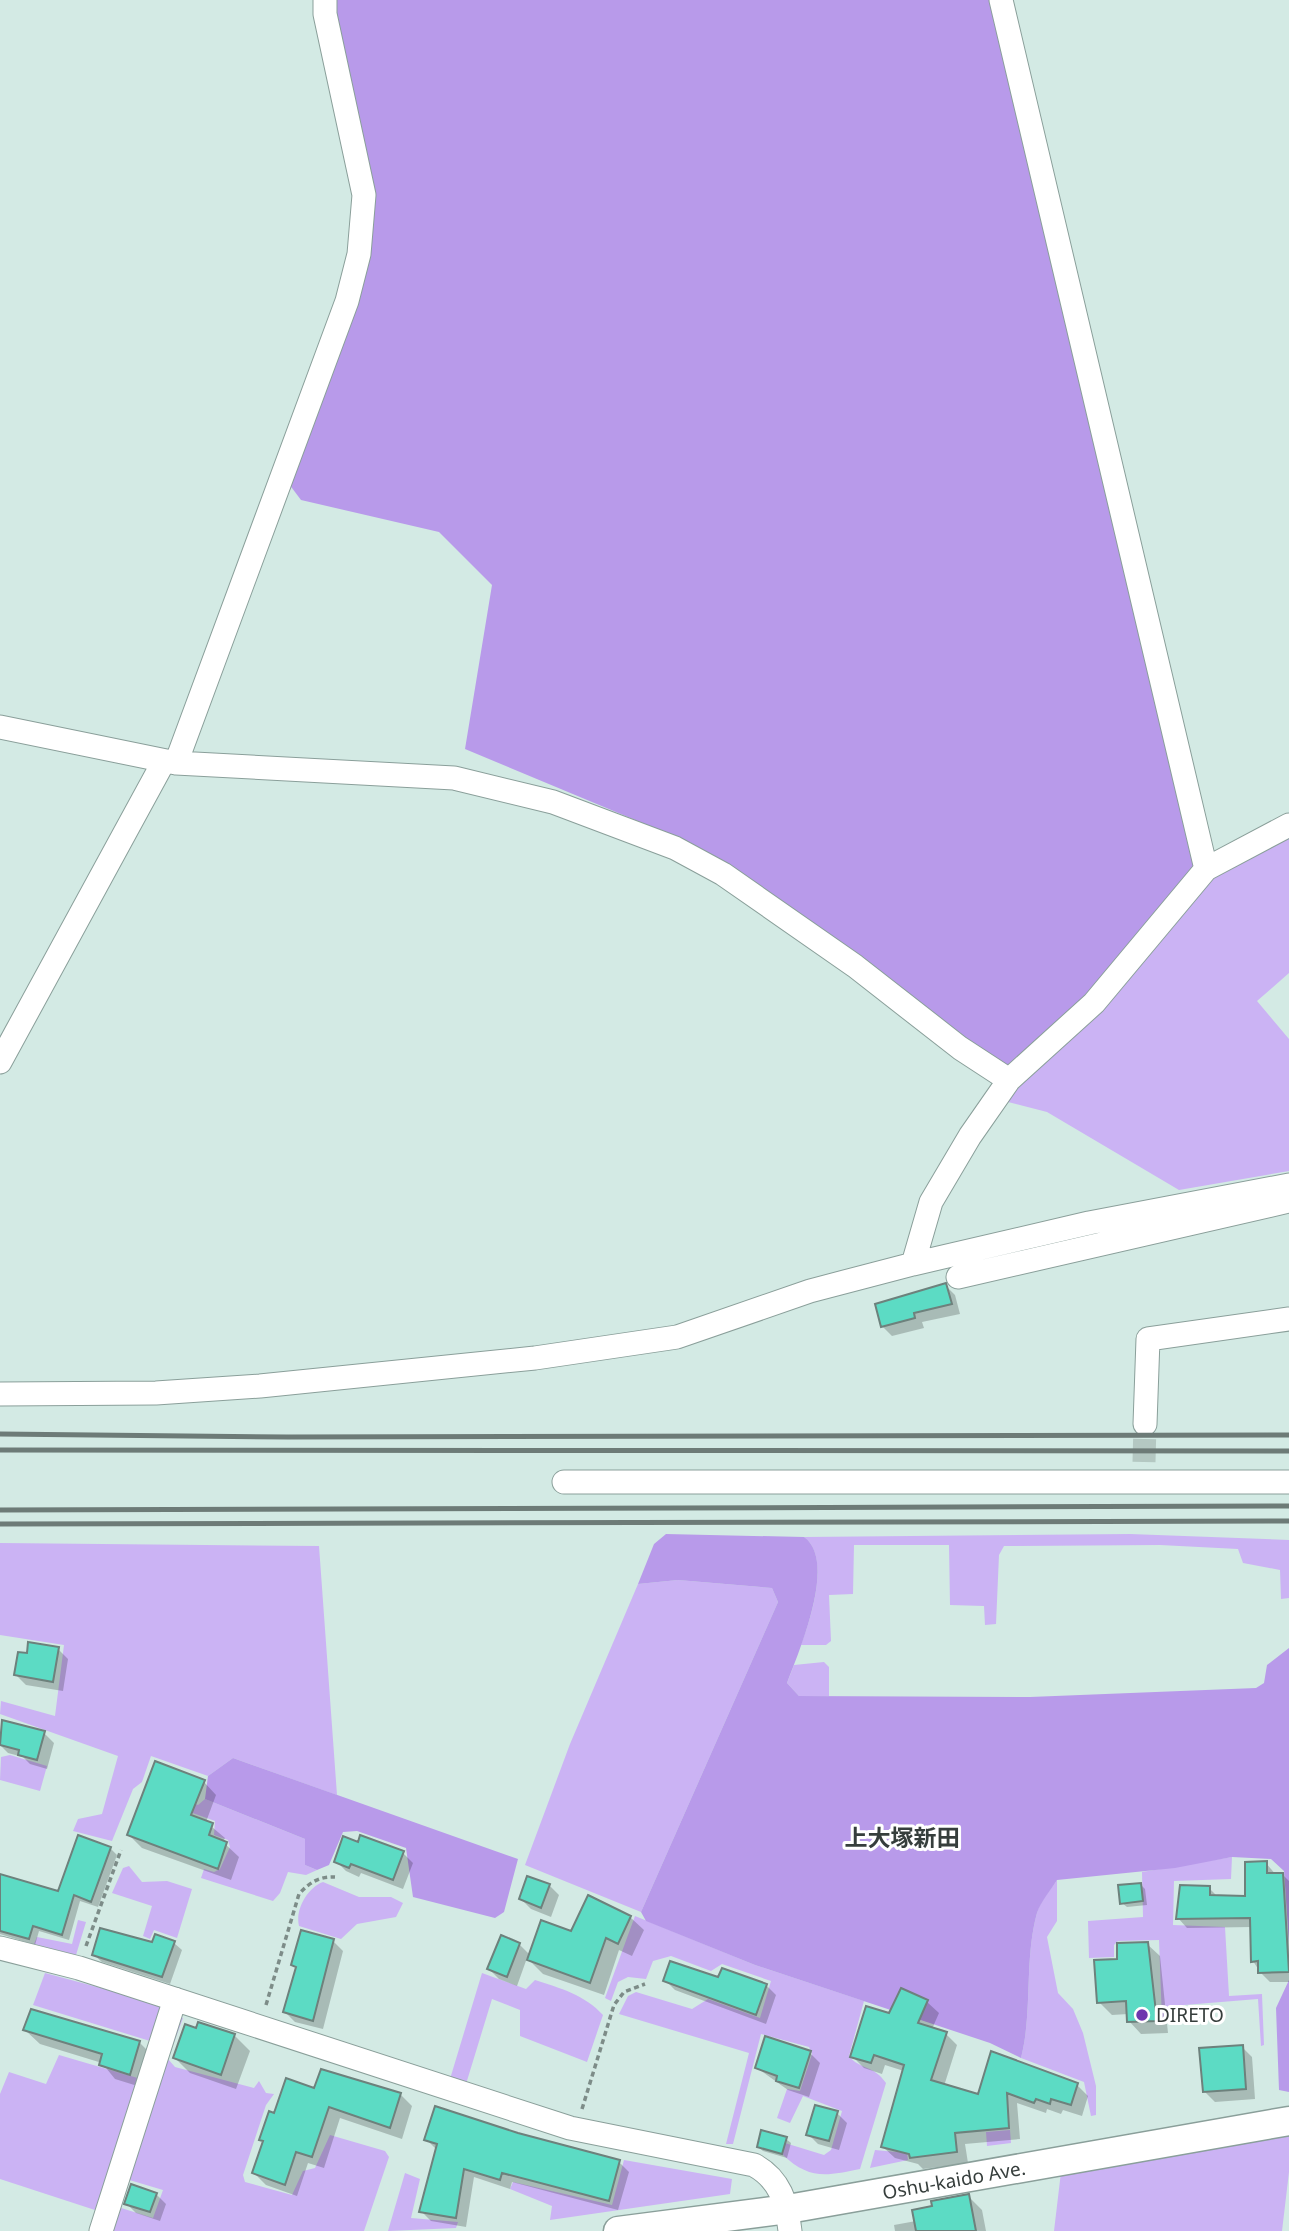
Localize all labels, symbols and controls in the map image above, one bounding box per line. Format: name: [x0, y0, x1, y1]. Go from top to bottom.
district label: 上大塚新田: [845, 1821, 960, 1853]
place label: DIRETO: [1156, 2002, 1224, 2028]
marker: DIRETO: [1134, 2007, 1150, 2023]
street label: Oshu-kaido Ave.: [880, 2155, 1028, 2205]

